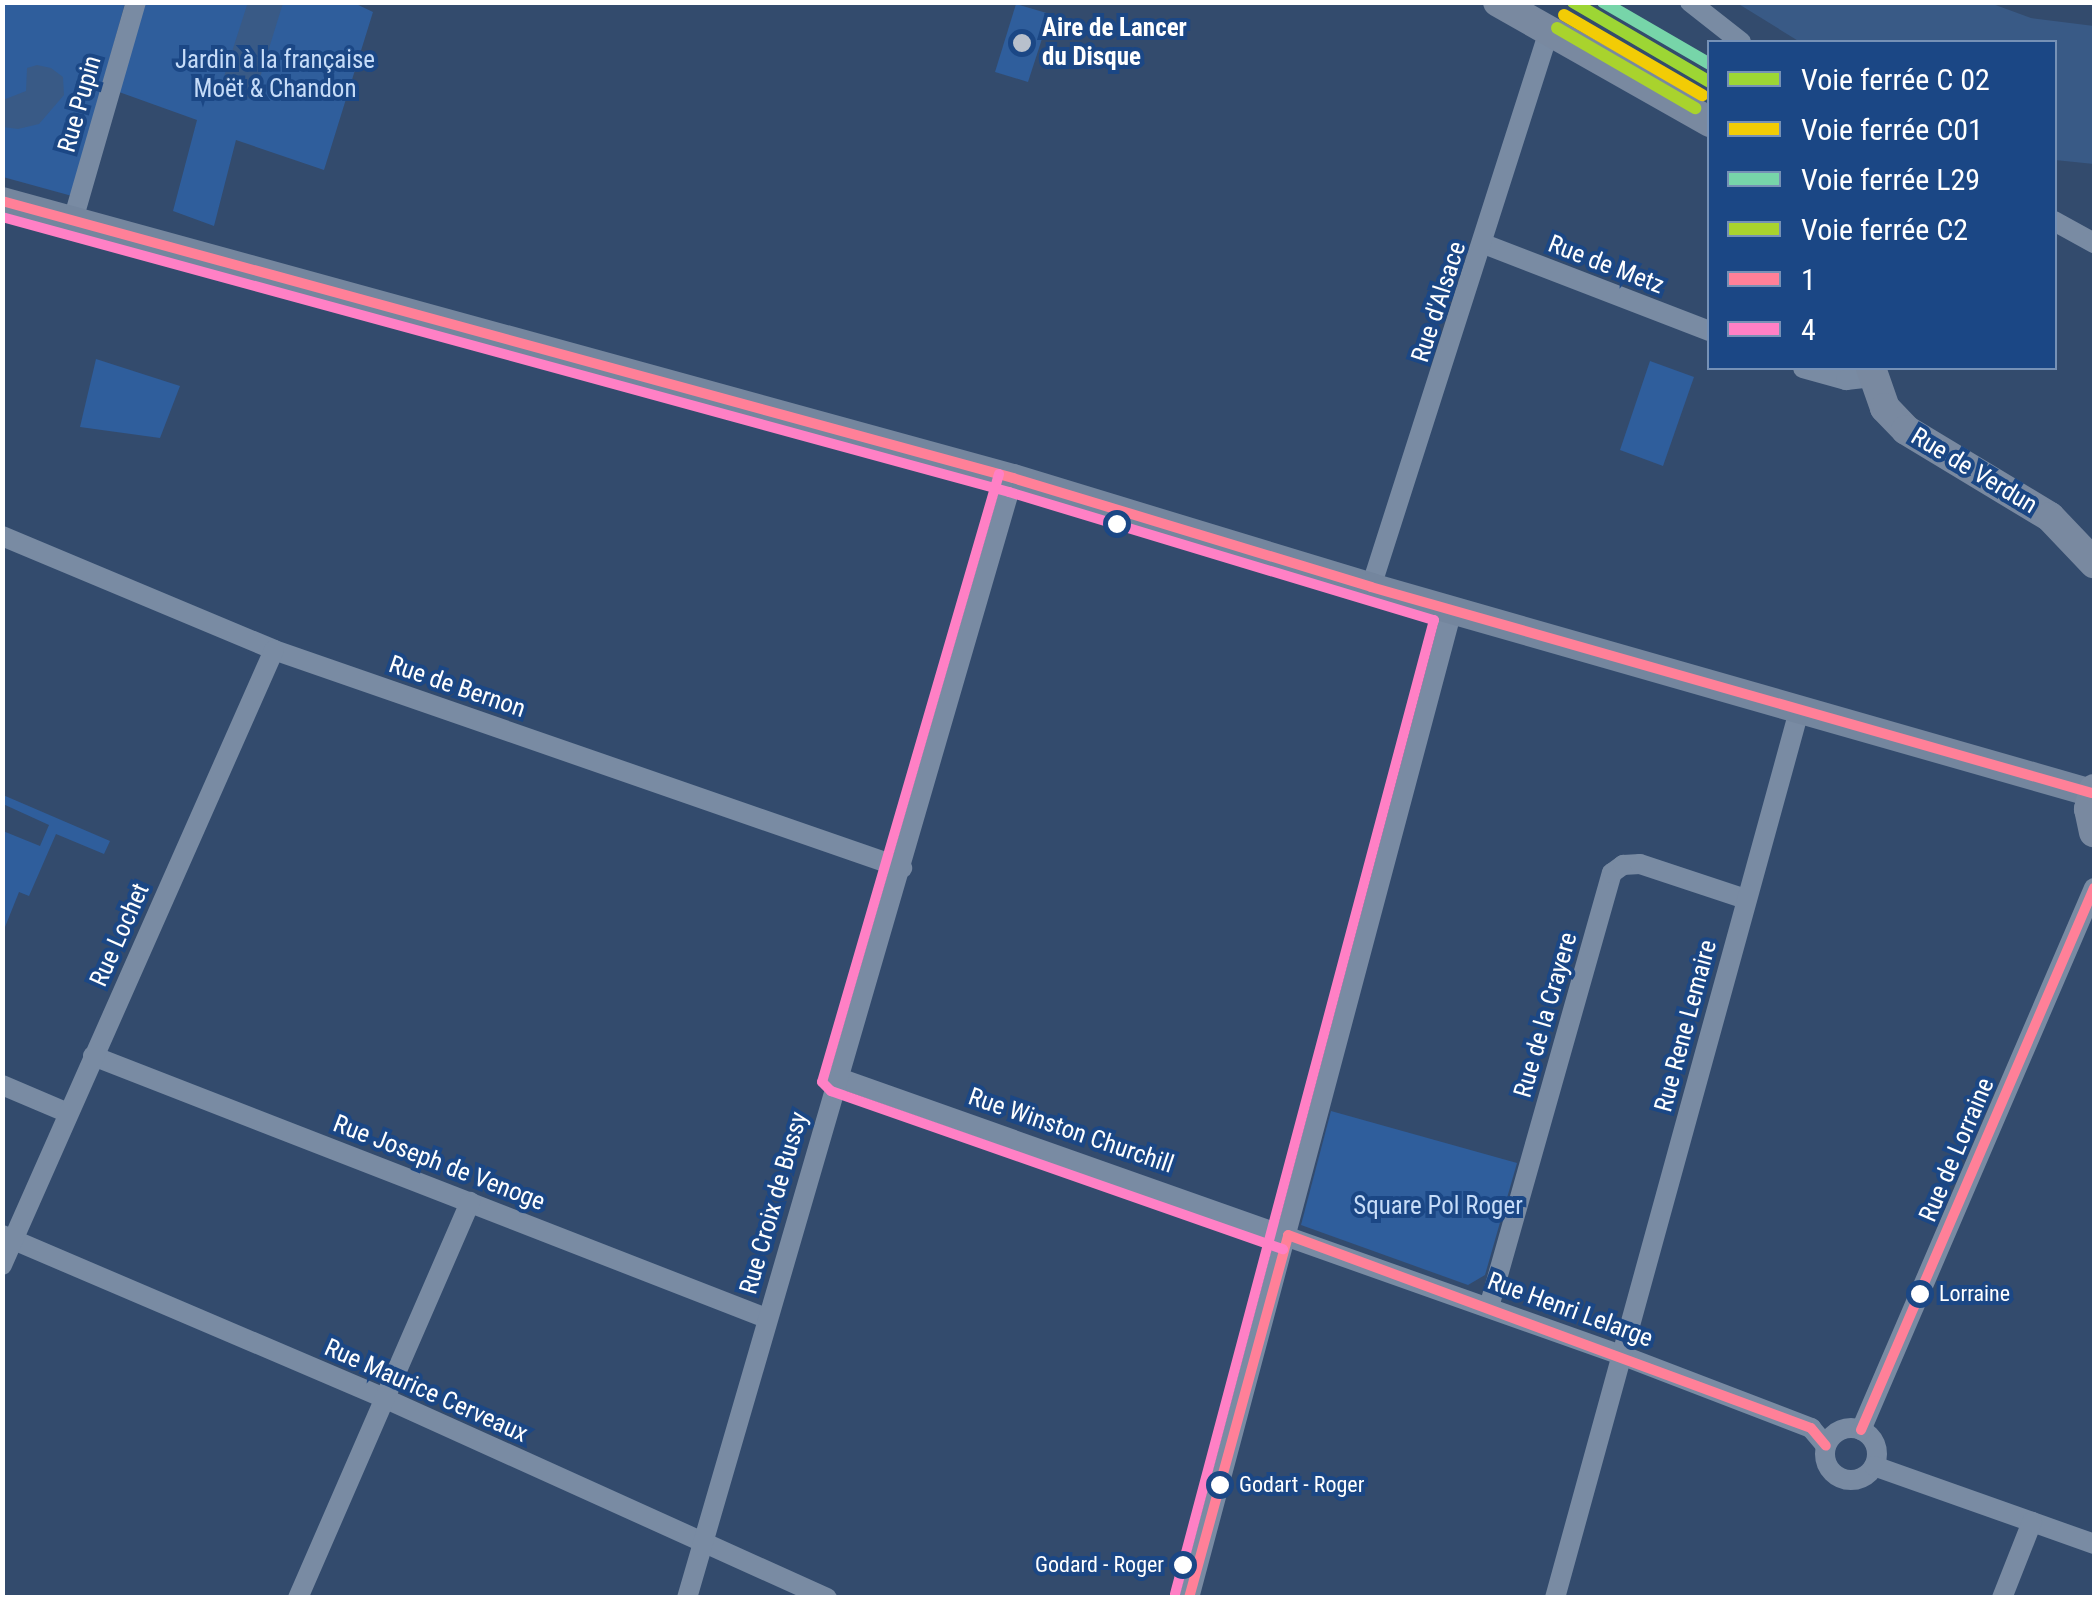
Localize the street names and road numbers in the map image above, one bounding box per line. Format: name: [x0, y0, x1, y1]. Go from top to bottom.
street label: Rue Pupin: [52, 52, 108, 156]
street label: Rue de Metz: [1544, 229, 1668, 301]
street label: Rue d'Alsace: [1405, 238, 1473, 366]
street label: Rue de Verdun: [1905, 422, 2043, 520]
street label: Rue de Bernon: [385, 650, 529, 724]
street label: Rue Lochet: [84, 879, 156, 991]
street label: Rue de la Crayere: [1508, 929, 1584, 1101]
street label: Rue Rene Lemaire: [1649, 937, 1723, 1115]
street label: Rue de Lorraine: [1913, 1074, 2001, 1226]
street label: Rue Winston Churchill: [964, 1082, 1178, 1180]
street label: Rue Croix de Bussy: [734, 1108, 814, 1298]
street label: Rue Joseph de Venoge: [329, 1109, 549, 1217]
street label: Rue Henri Lelarge: [1483, 1266, 1657, 1354]
street label: Rue Maurice Cerveaux: [320, 1333, 532, 1449]

